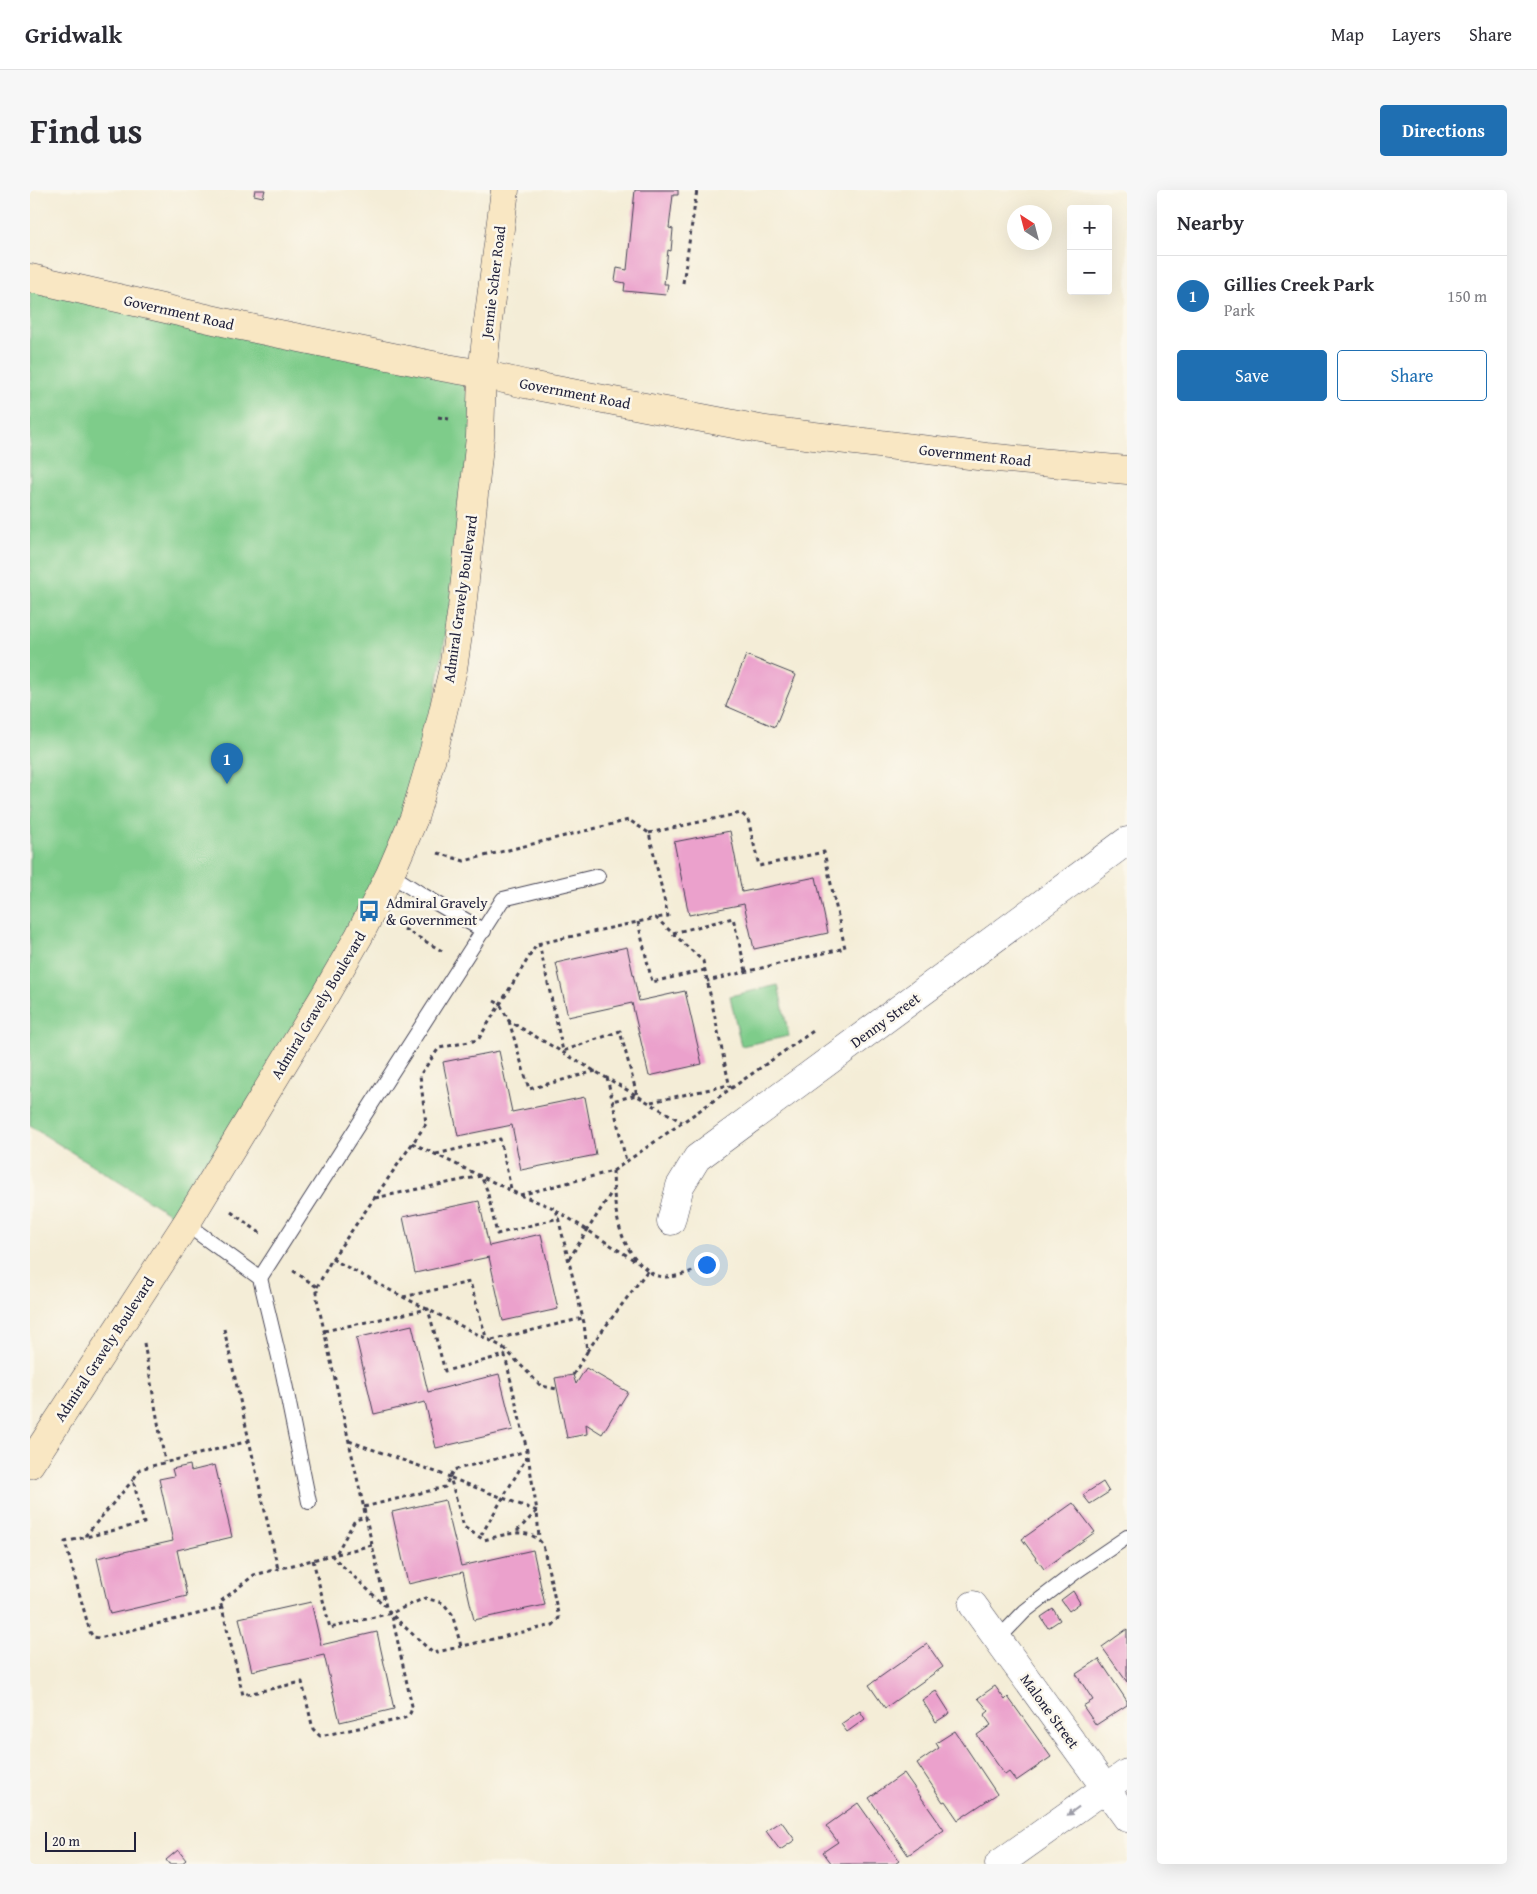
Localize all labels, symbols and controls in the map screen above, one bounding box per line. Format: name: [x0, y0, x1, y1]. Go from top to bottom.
text: Gridwalk: [25, 17, 122, 52]
text: Map: [1331, 21, 1364, 48]
text: Layers: [1392, 21, 1441, 48]
text: Share: [1469, 21, 1512, 48]
text: Find us: [30, 105, 143, 156]
button: Directions: [1380, 105, 1507, 156]
north arrow: [1007, 205, 1052, 250]
map controls: [1067, 205, 1112, 295]
button: +: [1067, 205, 1112, 250]
text: Nearby: [1177, 207, 1244, 238]
street label: Jennie Scher Road: [475, 225, 510, 341]
button: −: [1067, 250, 1112, 295]
text: Gillies Creek Park: [1224, 270, 1374, 298]
text: 1: [1189, 284, 1197, 308]
text: 150 m: [1447, 284, 1487, 308]
street label: Government Road: [122, 289, 236, 335]
text: Park: [1224, 298, 1255, 322]
button: Save: [1177, 350, 1327, 401]
button: Share: [1337, 350, 1487, 401]
street label: Government Road: [518, 372, 632, 414]
street label: Government Road: [918, 439, 1032, 471]
street label: Admiral Gravely Boulevard: [438, 514, 482, 684]
pin: 1: [211, 743, 243, 784]
place label: Admiral Gravely & Government: [386, 892, 488, 930]
bus stop icon: Admiral Gravely & Government: [356, 898, 382, 924]
street label: Admiral Gravely Boulevard: [266, 927, 370, 1083]
street label: Denny Street: [846, 987, 925, 1053]
your location: [694, 1252, 720, 1278]
street label: Admiral Gravely Boulevard: [49, 1272, 159, 1426]
street label: Malone Street: [1016, 1669, 1085, 1753]
one-way arrow: [1066, 1806, 1080, 1816]
scale bar: [45, 1829, 136, 1852]
text: 20 m: [52, 1831, 80, 1851]

